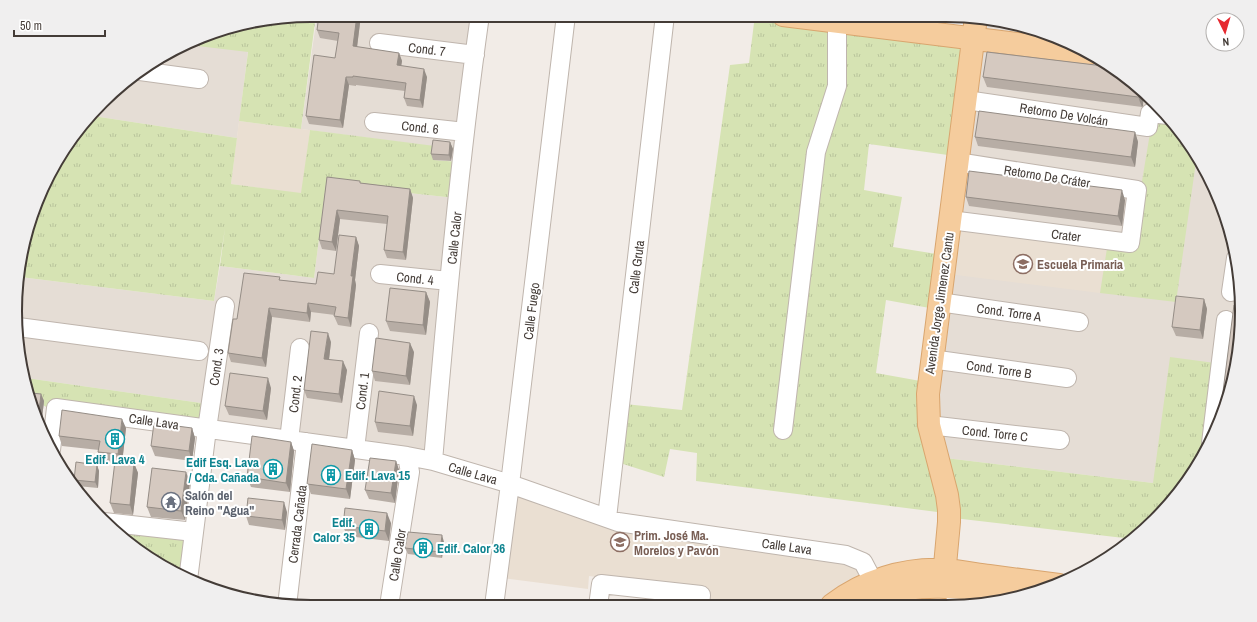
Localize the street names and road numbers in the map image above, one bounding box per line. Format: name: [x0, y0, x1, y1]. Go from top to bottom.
street label: Cond. 7: [407, 39, 447, 60]
street label: Retorno De Volcán: [1018, 99, 1110, 130]
street label: Cond. 6: [400, 117, 439, 138]
street label: Retorno De Cráter: [1003, 161, 1092, 192]
street label: Calle Calor: [443, 211, 466, 265]
street label: Crater: [1050, 225, 1082, 246]
street label: Avenida Jorge Jimenez Cantu: [921, 231, 958, 376]
street label: Calle Gruta: [625, 239, 648, 295]
street label: Cond. 4: [395, 268, 434, 289]
street label: Calle Fuego: [520, 281, 543, 341]
street label: Cond. Torre A: [976, 300, 1043, 326]
street label: Cond. 3: [205, 347, 228, 387]
street label: Cond. Torre B: [965, 357, 1033, 382]
street label: Cond. 1: [352, 371, 373, 411]
street label: Cond. 2: [285, 374, 306, 414]
street label: Calle Lava: [128, 410, 180, 433]
street label: Cond. Torre C: [961, 422, 1029, 445]
street label: Calle Lava: [446, 458, 499, 489]
street label: Cerrada Cañada: [284, 484, 311, 564]
street label: Calle Calor: [385, 527, 410, 582]
street label: Calle Lava: [761, 535, 813, 558]

